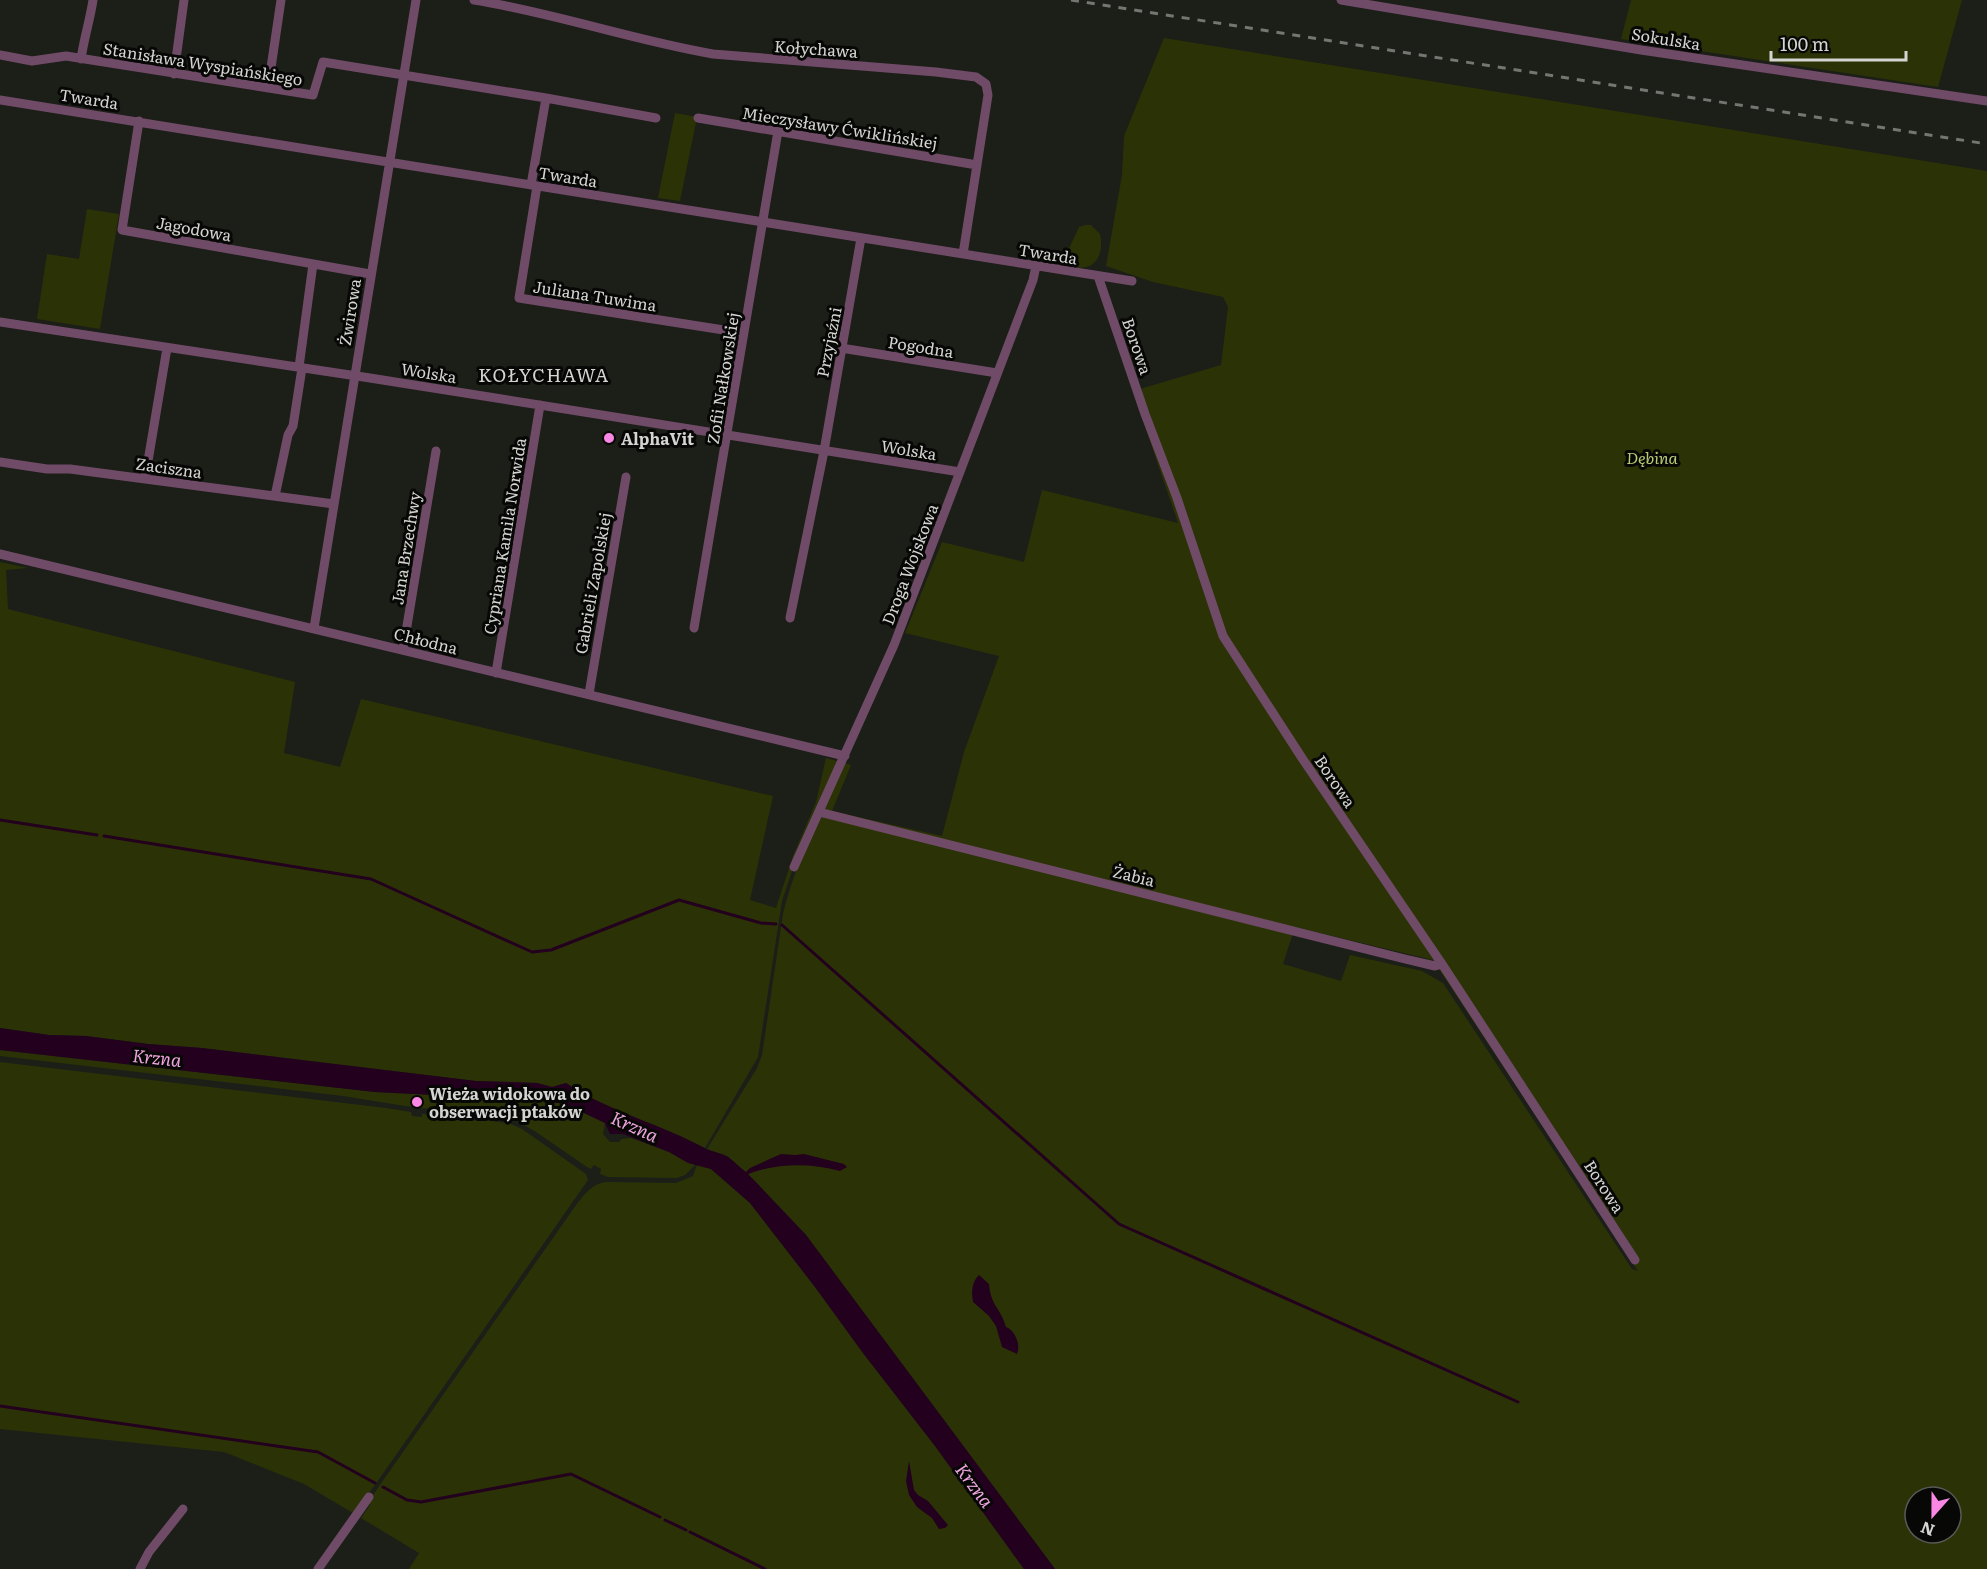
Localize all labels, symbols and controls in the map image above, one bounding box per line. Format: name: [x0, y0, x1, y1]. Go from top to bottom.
street label: Sokulska: [1630, 21, 1703, 55]
scale bar: [1771, 24, 1906, 62]
text: 100 m: [1780, 30, 1829, 57]
street label: Kołychawa: [773, 33, 859, 63]
street label: Stanisława Wyspiańskiego: [102, 35, 304, 91]
street label: Twarda: [58, 81, 121, 115]
street label: Mieczysławy Ćwiklińskiej: [741, 100, 939, 154]
street label: Twarda: [537, 159, 600, 193]
street label: Jagodowa: [155, 210, 234, 246]
street label: Twarda: [1017, 236, 1080, 270]
street label: Juliana Tuwima: [532, 273, 659, 317]
street label: Żwirowa: [332, 276, 366, 347]
street label: Przyjaźni: [809, 305, 847, 379]
street label: Zofii Nałkowskiej: [700, 310, 744, 446]
street label: Borowa: [1117, 314, 1159, 378]
street label: Pogodna: [887, 329, 956, 363]
street label: Wolska: [399, 356, 459, 388]
district label: KOŁYCHAWA: [478, 361, 610, 388]
place label: AlphaVit: [621, 426, 694, 450]
marker: AlphaVit: [602, 431, 616, 445]
street label: Wolska: [879, 433, 939, 465]
street label: Cypriana Kamila Norwida: [477, 436, 531, 636]
park label: Dębina: [1626, 445, 1679, 469]
street label: Zaciszna: [134, 450, 204, 484]
street label: Jana Brzechwy: [384, 489, 426, 606]
street label: Droga Wojskowa: [875, 499, 943, 628]
street label: Gabrieli Zapolskiej: [568, 510, 616, 656]
street label: Chłodna: [391, 620, 461, 660]
street label: Borowa: [1310, 750, 1363, 812]
street label: Żabia: [1111, 858, 1158, 892]
water label: Krzna: [131, 1041, 184, 1073]
place label: Wieża widokowa do obserwacji ptaków: [429, 1081, 590, 1123]
marker: Wieża widokowa do obserwacji ptaków: [410, 1095, 424, 1109]
water label: Krzna: [607, 1104, 664, 1149]
street label: Borowa: [1579, 1155, 1631, 1217]
water label: Krzna: [949, 1457, 1001, 1513]
north arrow: [1903, 1485, 1963, 1545]
text: N: [1917, 1516, 1938, 1544]

